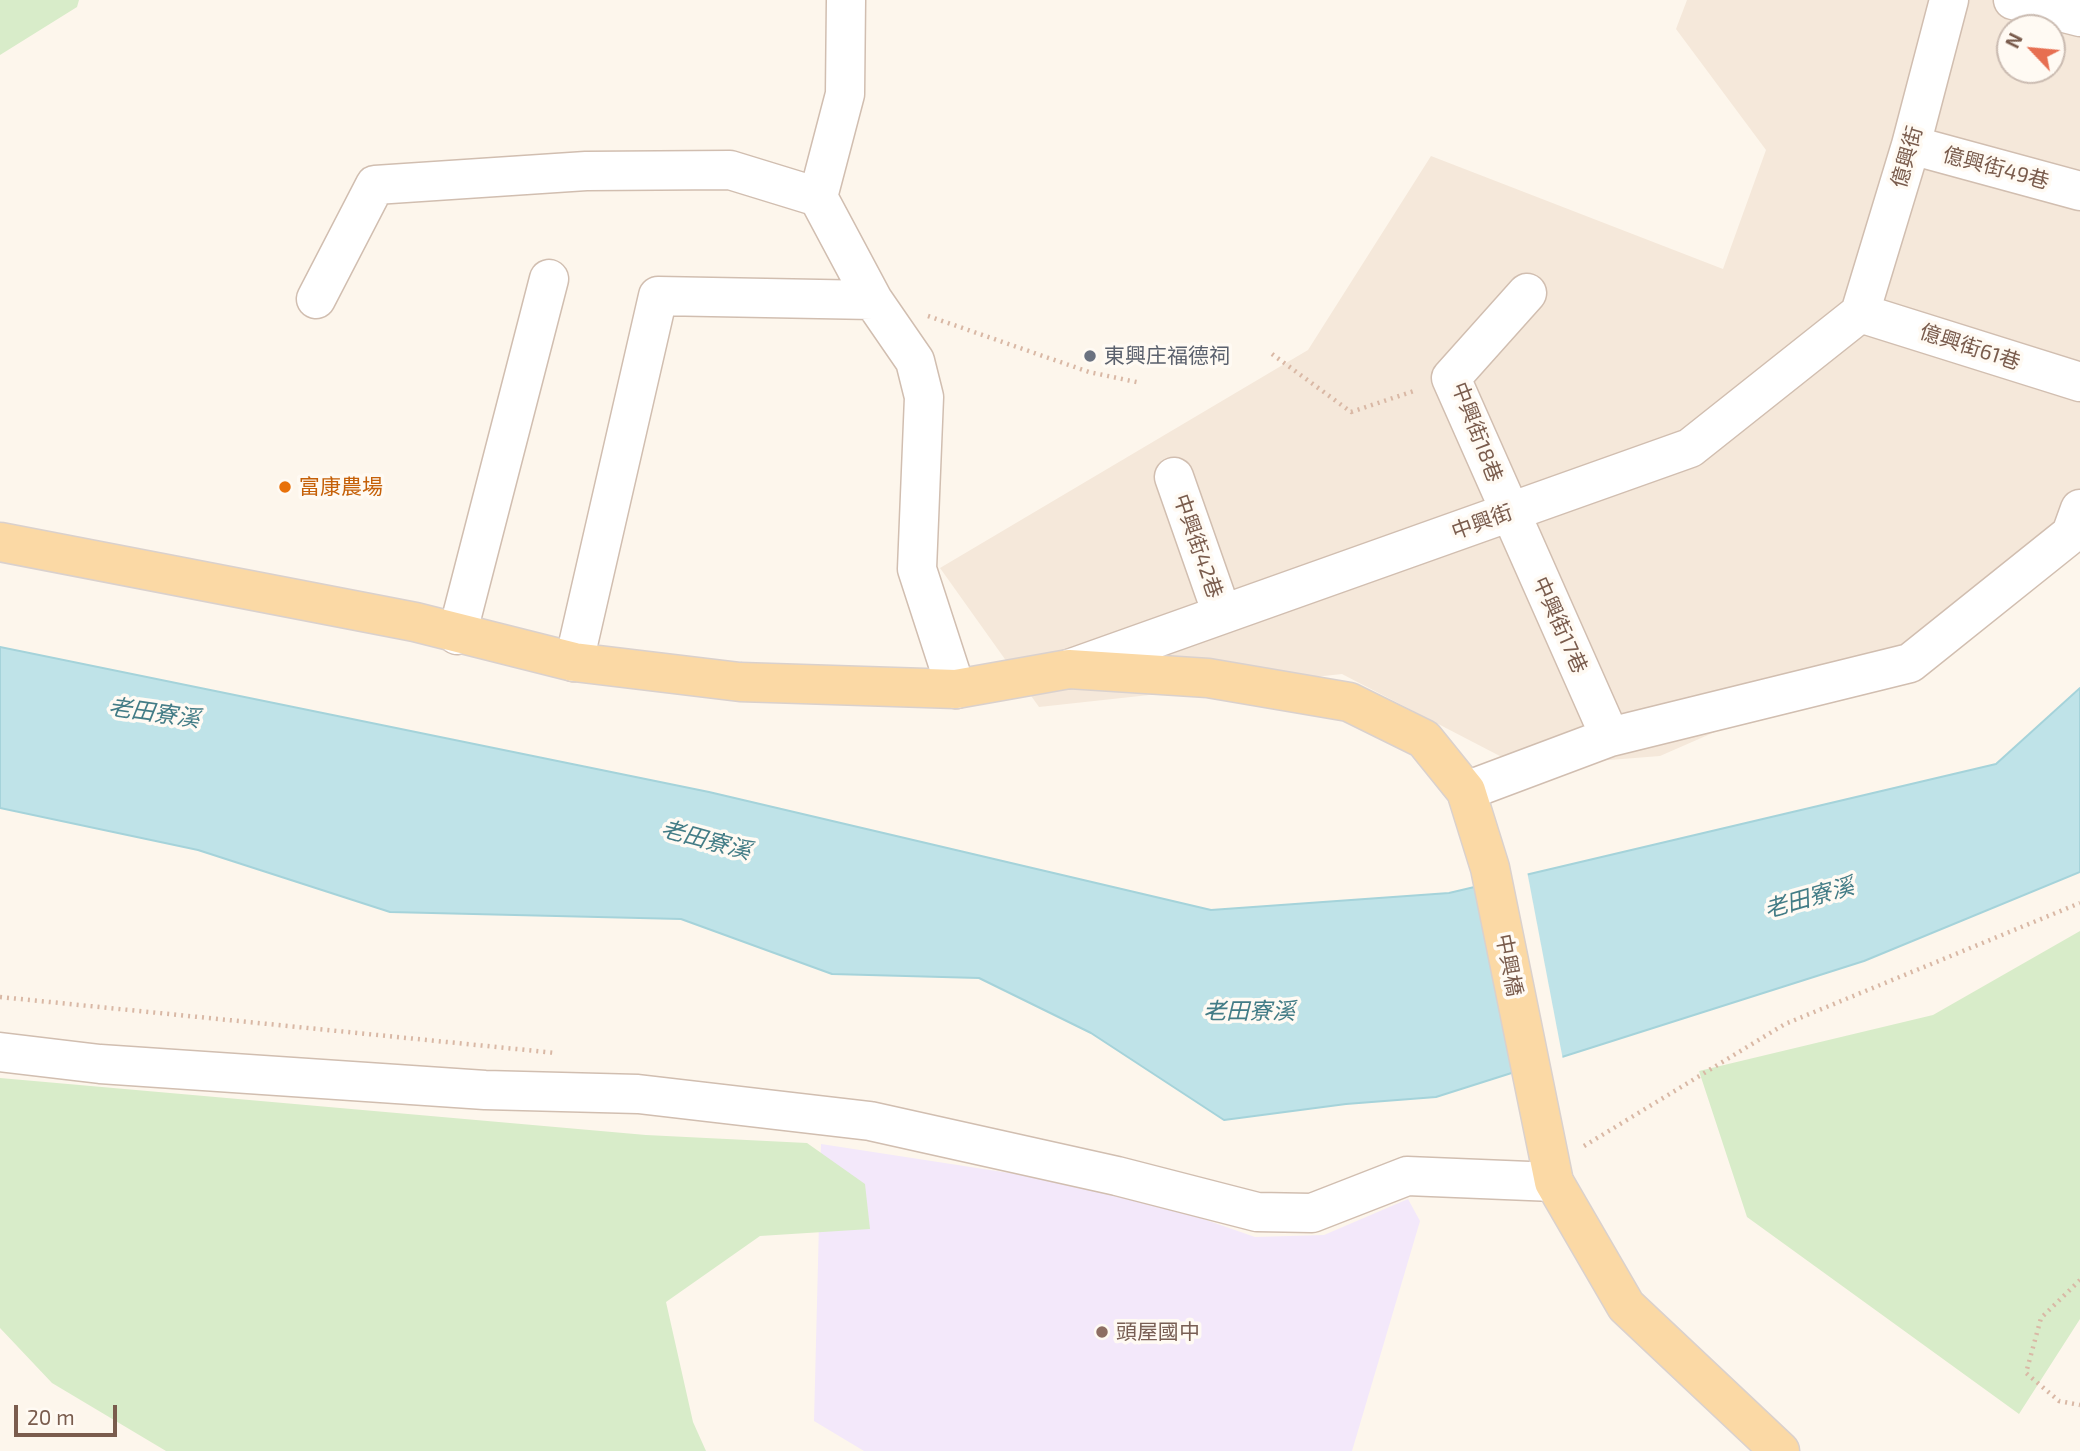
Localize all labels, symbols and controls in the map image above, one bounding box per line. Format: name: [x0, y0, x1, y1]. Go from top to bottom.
north arrow: [1996, 14, 2066, 84]
text: N: [2000, 29, 2027, 52]
street label: 億興街: [1886, 123, 1928, 191]
street label: 億興街49巷: [1940, 142, 2052, 194]
street label: 億興街61巷: [1916, 319, 2024, 375]
place label: 東興庄福德祠: [1104, 343, 1230, 369]
marker: 東興庄福德祠: [1082, 348, 1098, 364]
street label: 中興街18巷: [1446, 378, 1508, 486]
place label: 富康農場: [299, 474, 383, 500]
marker: 富康農場: [277, 479, 293, 495]
street label: 中興街42巷: [1168, 491, 1228, 601]
street label: 中興街: [1448, 499, 1516, 545]
street label: 中興街17巷: [1528, 573, 1592, 677]
water label: 老田寮溪: [107, 693, 201, 733]
water label: 老田寮溪: [658, 815, 754, 865]
water label: 老田寮溪: [1761, 872, 1857, 924]
street label: 中興橋: [1491, 932, 1527, 998]
water label: 老田寮溪: [1203, 997, 1295, 1025]
place label: 頭屋國中: [1116, 1319, 1200, 1345]
marker: 頭屋國中: [1094, 1324, 1110, 1340]
scale bar: [18, 1392, 121, 1436]
text: 20 m: [27, 1404, 75, 1429]

